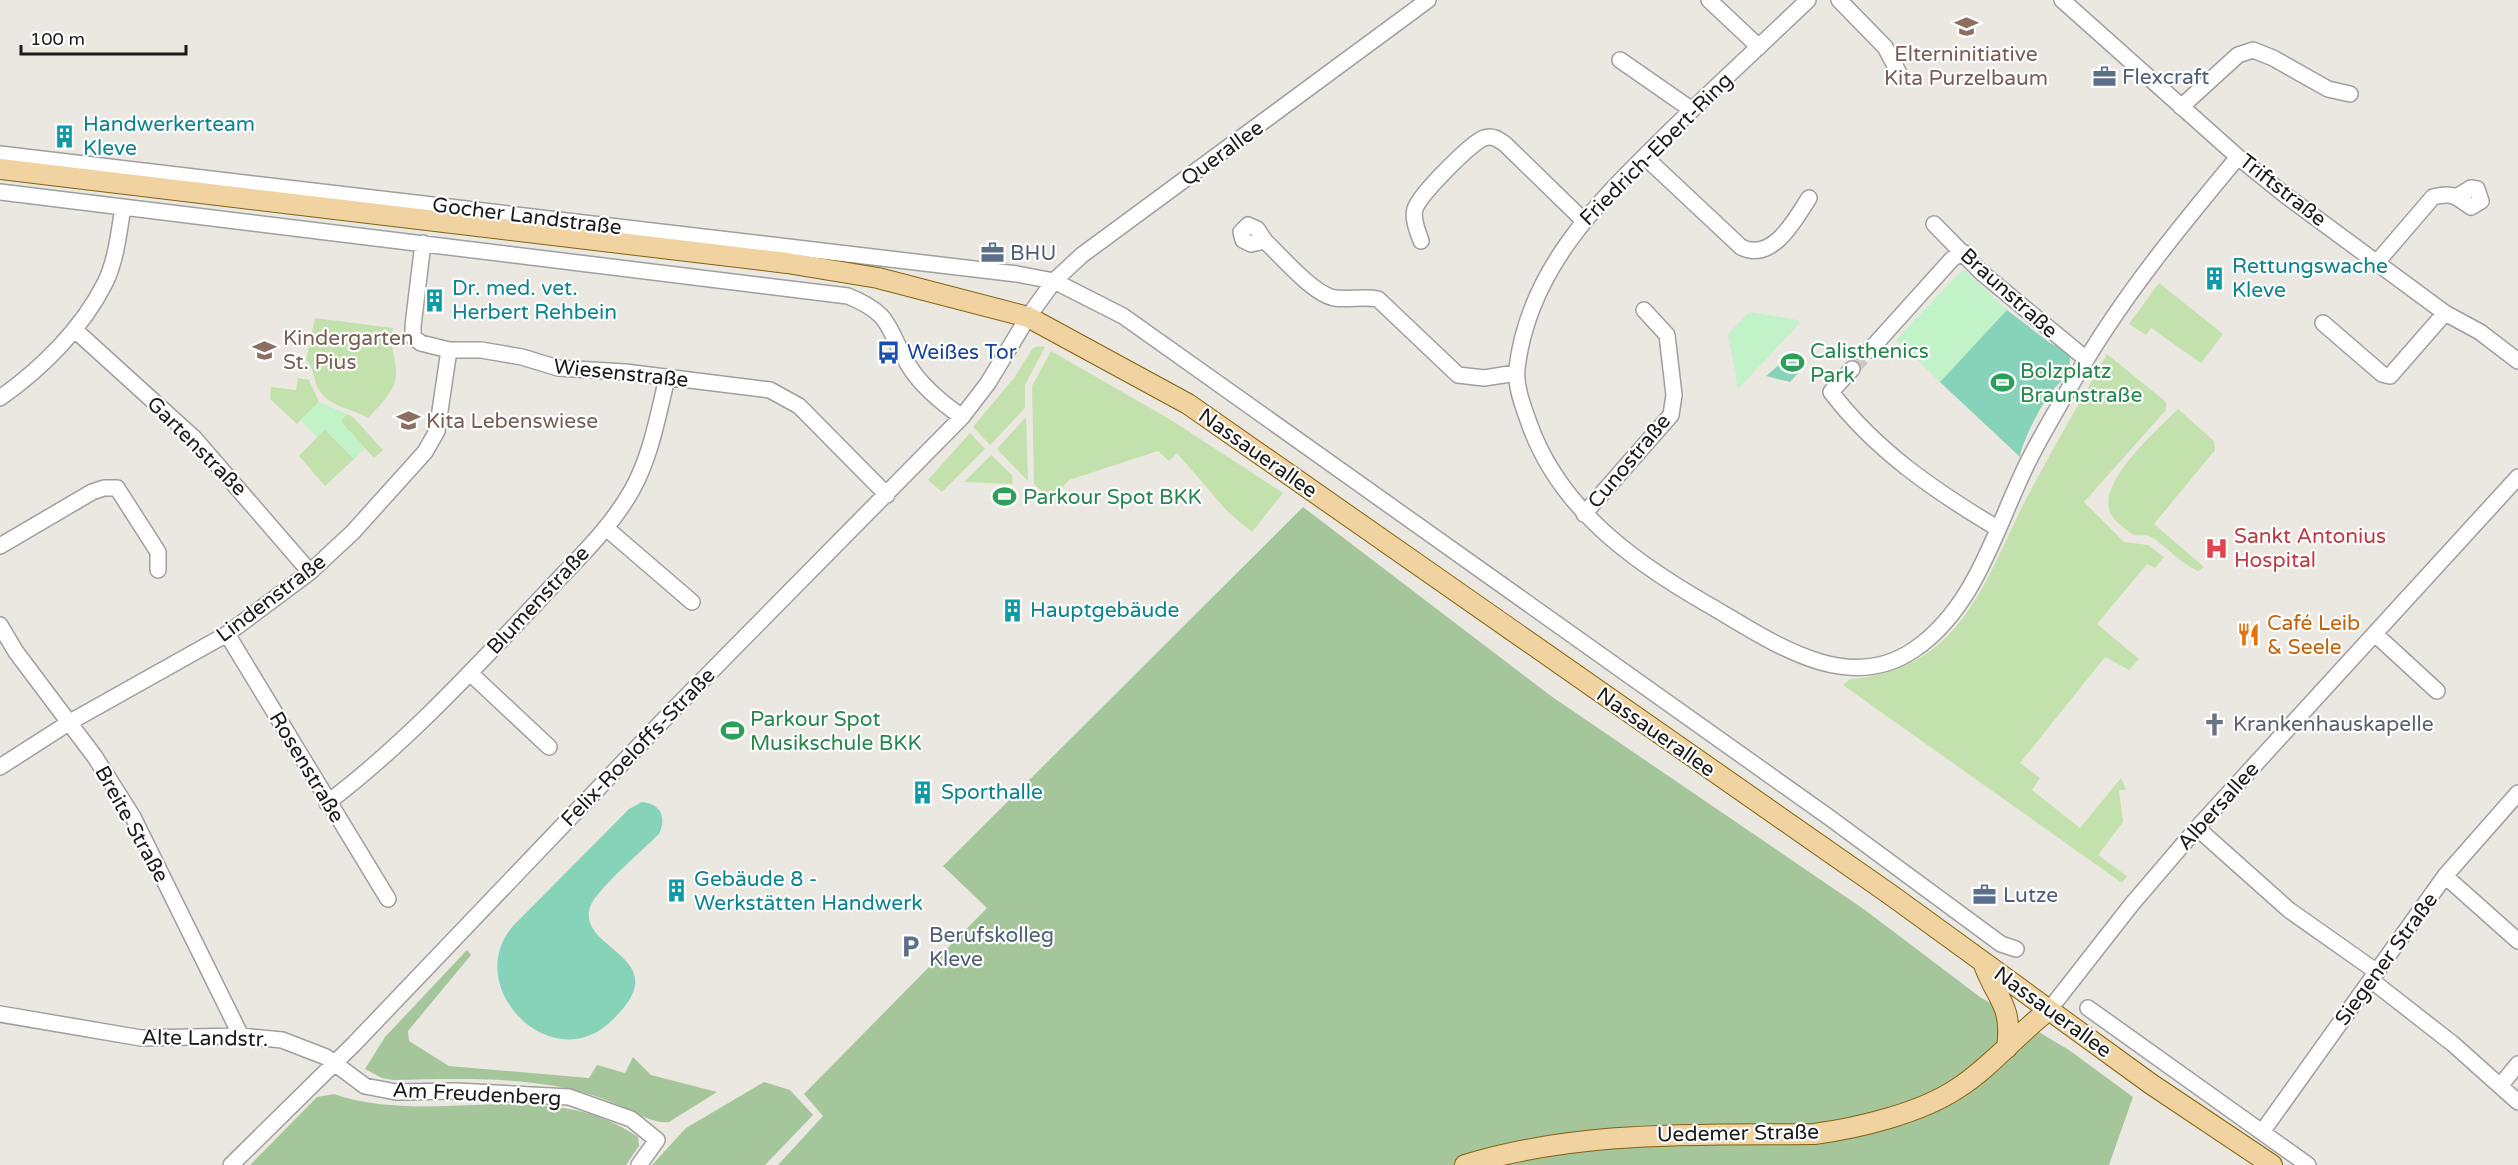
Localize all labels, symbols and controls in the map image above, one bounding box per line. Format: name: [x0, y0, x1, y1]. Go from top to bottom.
school or university icon: Elterninitiative Kita Purzelbaum: [1953, 13, 1979, 39]
scale bar: [21, 18, 186, 56]
text: 100 m: [30, 28, 85, 50]
place label: Elterninitiative Kita Purzelbaum: [1884, 42, 2048, 91]
office icon: Flexcraft: [2091, 64, 2117, 90]
place label: Flexcraft: [2122, 65, 2209, 90]
street label: Friedrich-Ebert-Ring: [1575, 68, 1738, 231]
place label: Handwerkerteam Kleve: [83, 112, 255, 161]
street label: Querallee: [1176, 115, 1268, 192]
building icon: Handwerkerteam Kleve: [52, 123, 78, 149]
street label: Triftstraße: [2234, 149, 2331, 232]
street label: Gocher Landstraße: [431, 192, 623, 241]
office icon: BHU: [979, 240, 1005, 266]
place label: BHU: [1010, 241, 1056, 266]
street label: Braunstraße: [1955, 243, 2063, 344]
place label: Rettungswache Kleve: [2232, 254, 2388, 303]
building icon: Rettungswache Kleve: [2201, 265, 2227, 291]
place label: Dr. med. vet. Herbert Rehbein: [452, 276, 617, 325]
building icon: Dr. med. vet. Herbert Rehbein: [421, 287, 447, 313]
place label: Kindergarten St. Pius: [283, 326, 414, 375]
school or university icon: Kindergarten St. Pius: [252, 337, 278, 363]
bus stop icon: Weißes Tor: [876, 339, 902, 365]
place label: Calisthenics Park: [1810, 339, 1929, 388]
place label: Weißes Tor: [907, 340, 1017, 365]
sports icon: Calisthenics Park: [1779, 350, 1805, 376]
street label: Wiesenstraße: [552, 354, 690, 393]
place label: Bolzplatz Braunstraße: [2020, 359, 2142, 408]
sports icon: Bolzplatz Braunstraße: [1989, 370, 2015, 396]
street label: Gartenstraße: [142, 391, 252, 502]
street label: Nassauerallee: [1193, 403, 1322, 504]
school or university icon: Kita Lebenswiese: [395, 408, 421, 434]
place label: Kita Lebenswiese: [426, 409, 598, 434]
street label: Cunostraße: [1583, 409, 1676, 513]
sports icon: Parkour Spot BKK: [992, 484, 1018, 510]
place label: Parkour Spot BKK: [1023, 485, 1202, 510]
place label: Sankt Antonius Hospital: [2234, 524, 2386, 573]
hospital icon: Sankt Antonius Hospital: [2203, 535, 2229, 561]
street label: Blumenstraße: [482, 541, 595, 660]
street label: Lindenstraße: [212, 549, 331, 648]
building icon: Hauptgebäude: [999, 597, 1025, 623]
place label: Hauptgebäude: [1030, 598, 1180, 623]
place label: Café Leib & Seele: [2267, 611, 2360, 660]
restaurant icon: Café Leib & Seele: [2236, 622, 2262, 648]
street label: Felix-Roeloffs-Straße: [556, 663, 721, 832]
street label: Nassauerallee: [1591, 682, 1720, 783]
street label: Rosenstraße: [264, 707, 350, 827]
place label: Parkour Spot Musikschule BKK: [750, 707, 922, 756]
church icon: Krankenhauskapelle: [2202, 711, 2228, 737]
place label: Krankenhauskapelle: [2233, 712, 2434, 737]
sports icon: Parkour Spot Musikschule BKK: [719, 718, 745, 744]
street label: Albersallee: [2172, 757, 2265, 856]
street label: Breite Straße: [89, 762, 174, 887]
building icon: Sporthalle: [910, 779, 936, 805]
place label: Sporthalle: [941, 780, 1043, 805]
place label: Gebäude 8 - Werkstätten Handwerk: [694, 867, 923, 916]
building icon: Gebäude 8 - Werkstätten Handwerk: [663, 878, 689, 904]
office icon: Lutze: [1972, 882, 1998, 908]
place label: Lutze: [2003, 883, 2058, 908]
street label: Siegener Straße: [2330, 888, 2443, 1031]
place label: Berufskolleg Kleve: [929, 923, 1054, 972]
parking icon: Berufskolleg Kleve: [898, 934, 924, 960]
street label: Nassauerallee: [1989, 961, 2116, 1064]
street label: Alte Landstr.: [141, 1025, 269, 1052]
street label: Am Freudenberg: [392, 1078, 562, 1111]
street label: Uedemer Straße: [1657, 1120, 1819, 1147]

